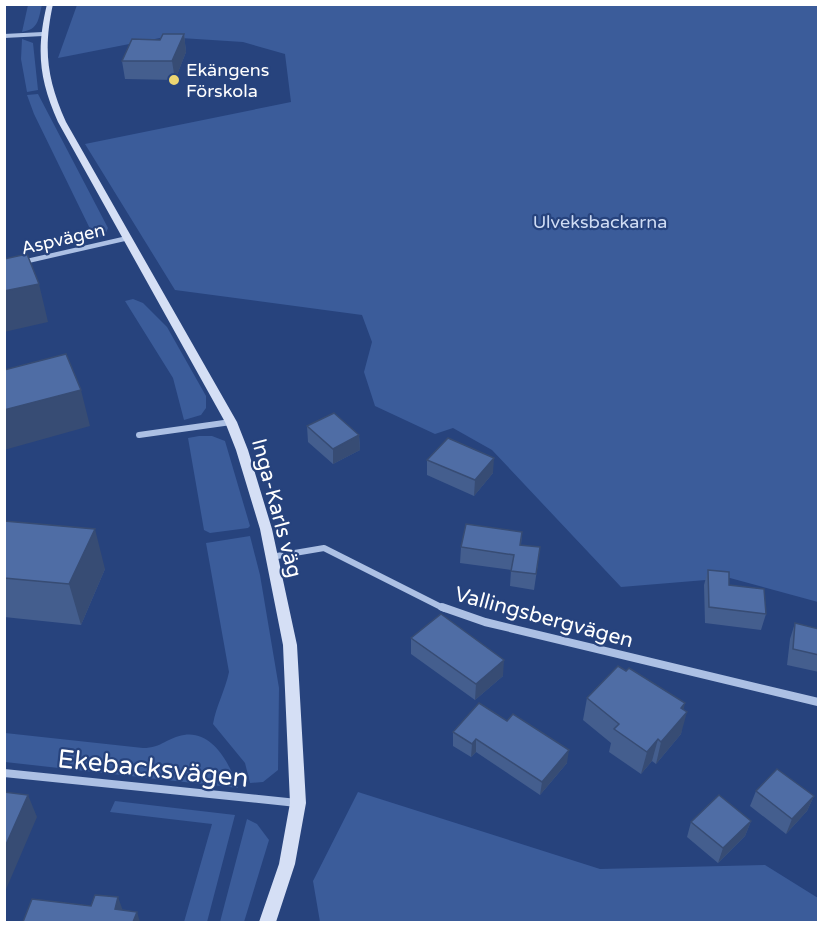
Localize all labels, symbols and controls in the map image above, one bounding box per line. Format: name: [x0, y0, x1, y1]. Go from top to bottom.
place label: Ekängens Förskola: [186, 59, 269, 102]
marker: Ekängens Förskola: [167, 73, 181, 87]
park label: Ulveksbackarna: [533, 211, 667, 233]
street label: Aspvägen: [19, 219, 107, 259]
street label: Inga-Karls väg: [246, 436, 307, 580]
street label: Vallingsbergvägen: [452, 582, 636, 653]
street label: Ekebacksvägen: [56, 743, 250, 794]

